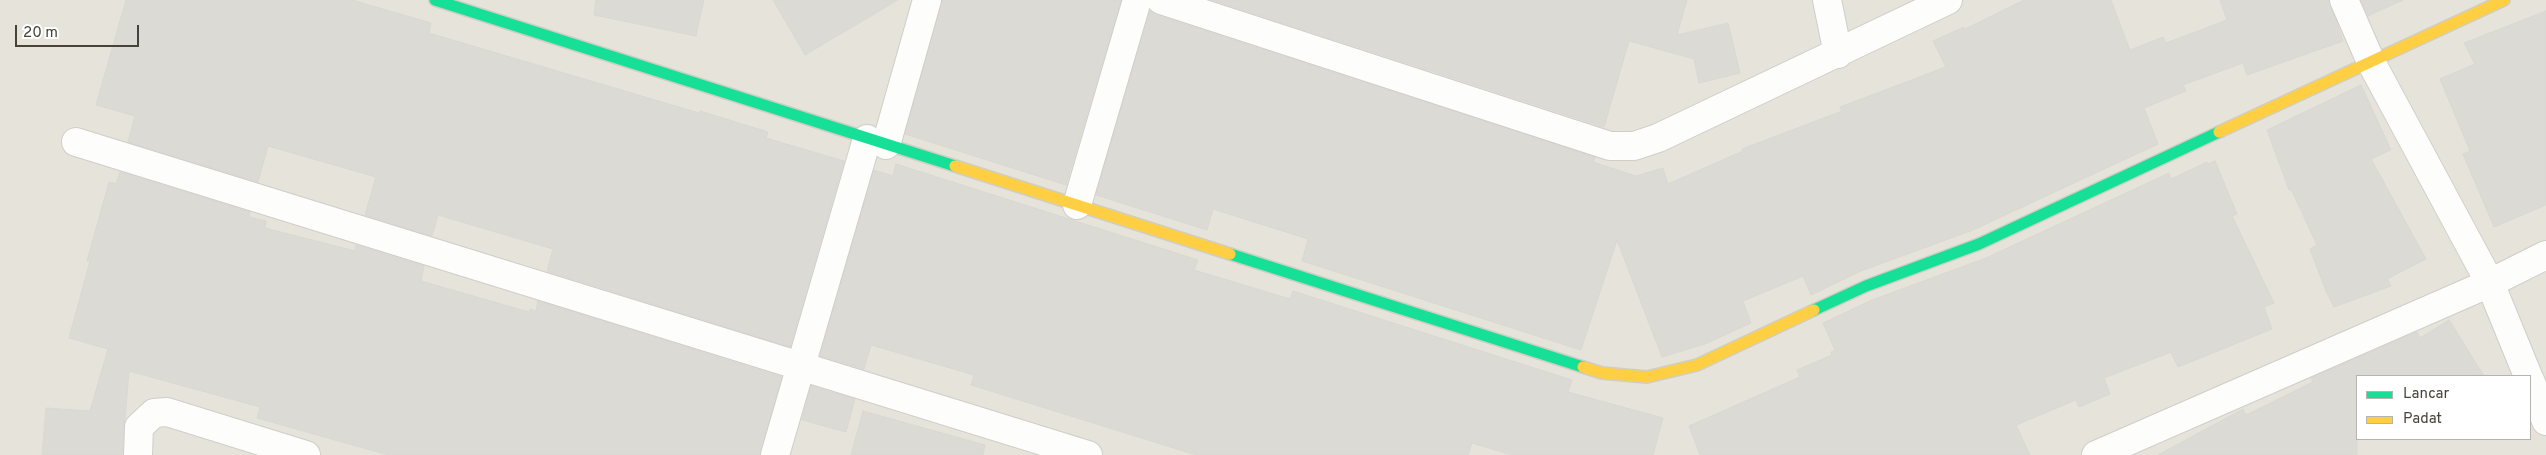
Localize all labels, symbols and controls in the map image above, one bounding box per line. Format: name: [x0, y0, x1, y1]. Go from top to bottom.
scale bar: [18, 15, 141, 47]
text: 20 m: [23, 24, 58, 43]
legend: [2356, 375, 2531, 440]
text: Lancar: [2403, 385, 2449, 404]
text: Padat: [2403, 410, 2442, 429]

